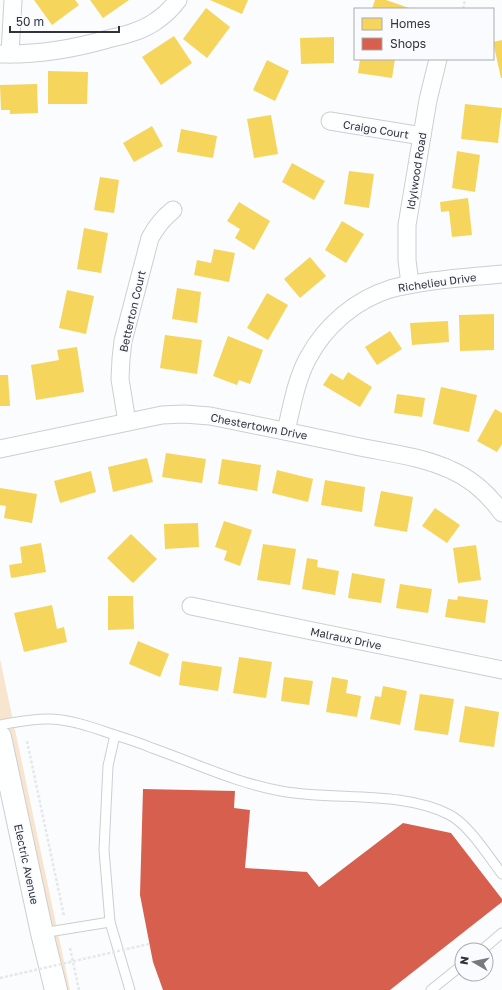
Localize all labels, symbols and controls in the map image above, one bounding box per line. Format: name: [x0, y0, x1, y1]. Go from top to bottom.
scale bar: [10, 8, 119, 34]
legend: [354, 8, 494, 60]
text: 50 m: [16, 14, 44, 29]
text: Homes: [390, 16, 430, 31]
text: Shops: [390, 36, 426, 51]
street label: Craigo Court: [342, 117, 410, 141]
street label: Idylwood Road: [403, 131, 429, 211]
street label: Betterton Court: [116, 269, 148, 353]
street label: Richelieu Drive: [397, 270, 477, 294]
street label: Chestertown Drive: [209, 410, 309, 442]
street label: Malraux Drive: [309, 624, 383, 652]
street label: Electric Avenue: [12, 823, 42, 905]
north arrow: [454, 942, 494, 982]
text: N: [457, 955, 471, 966]

